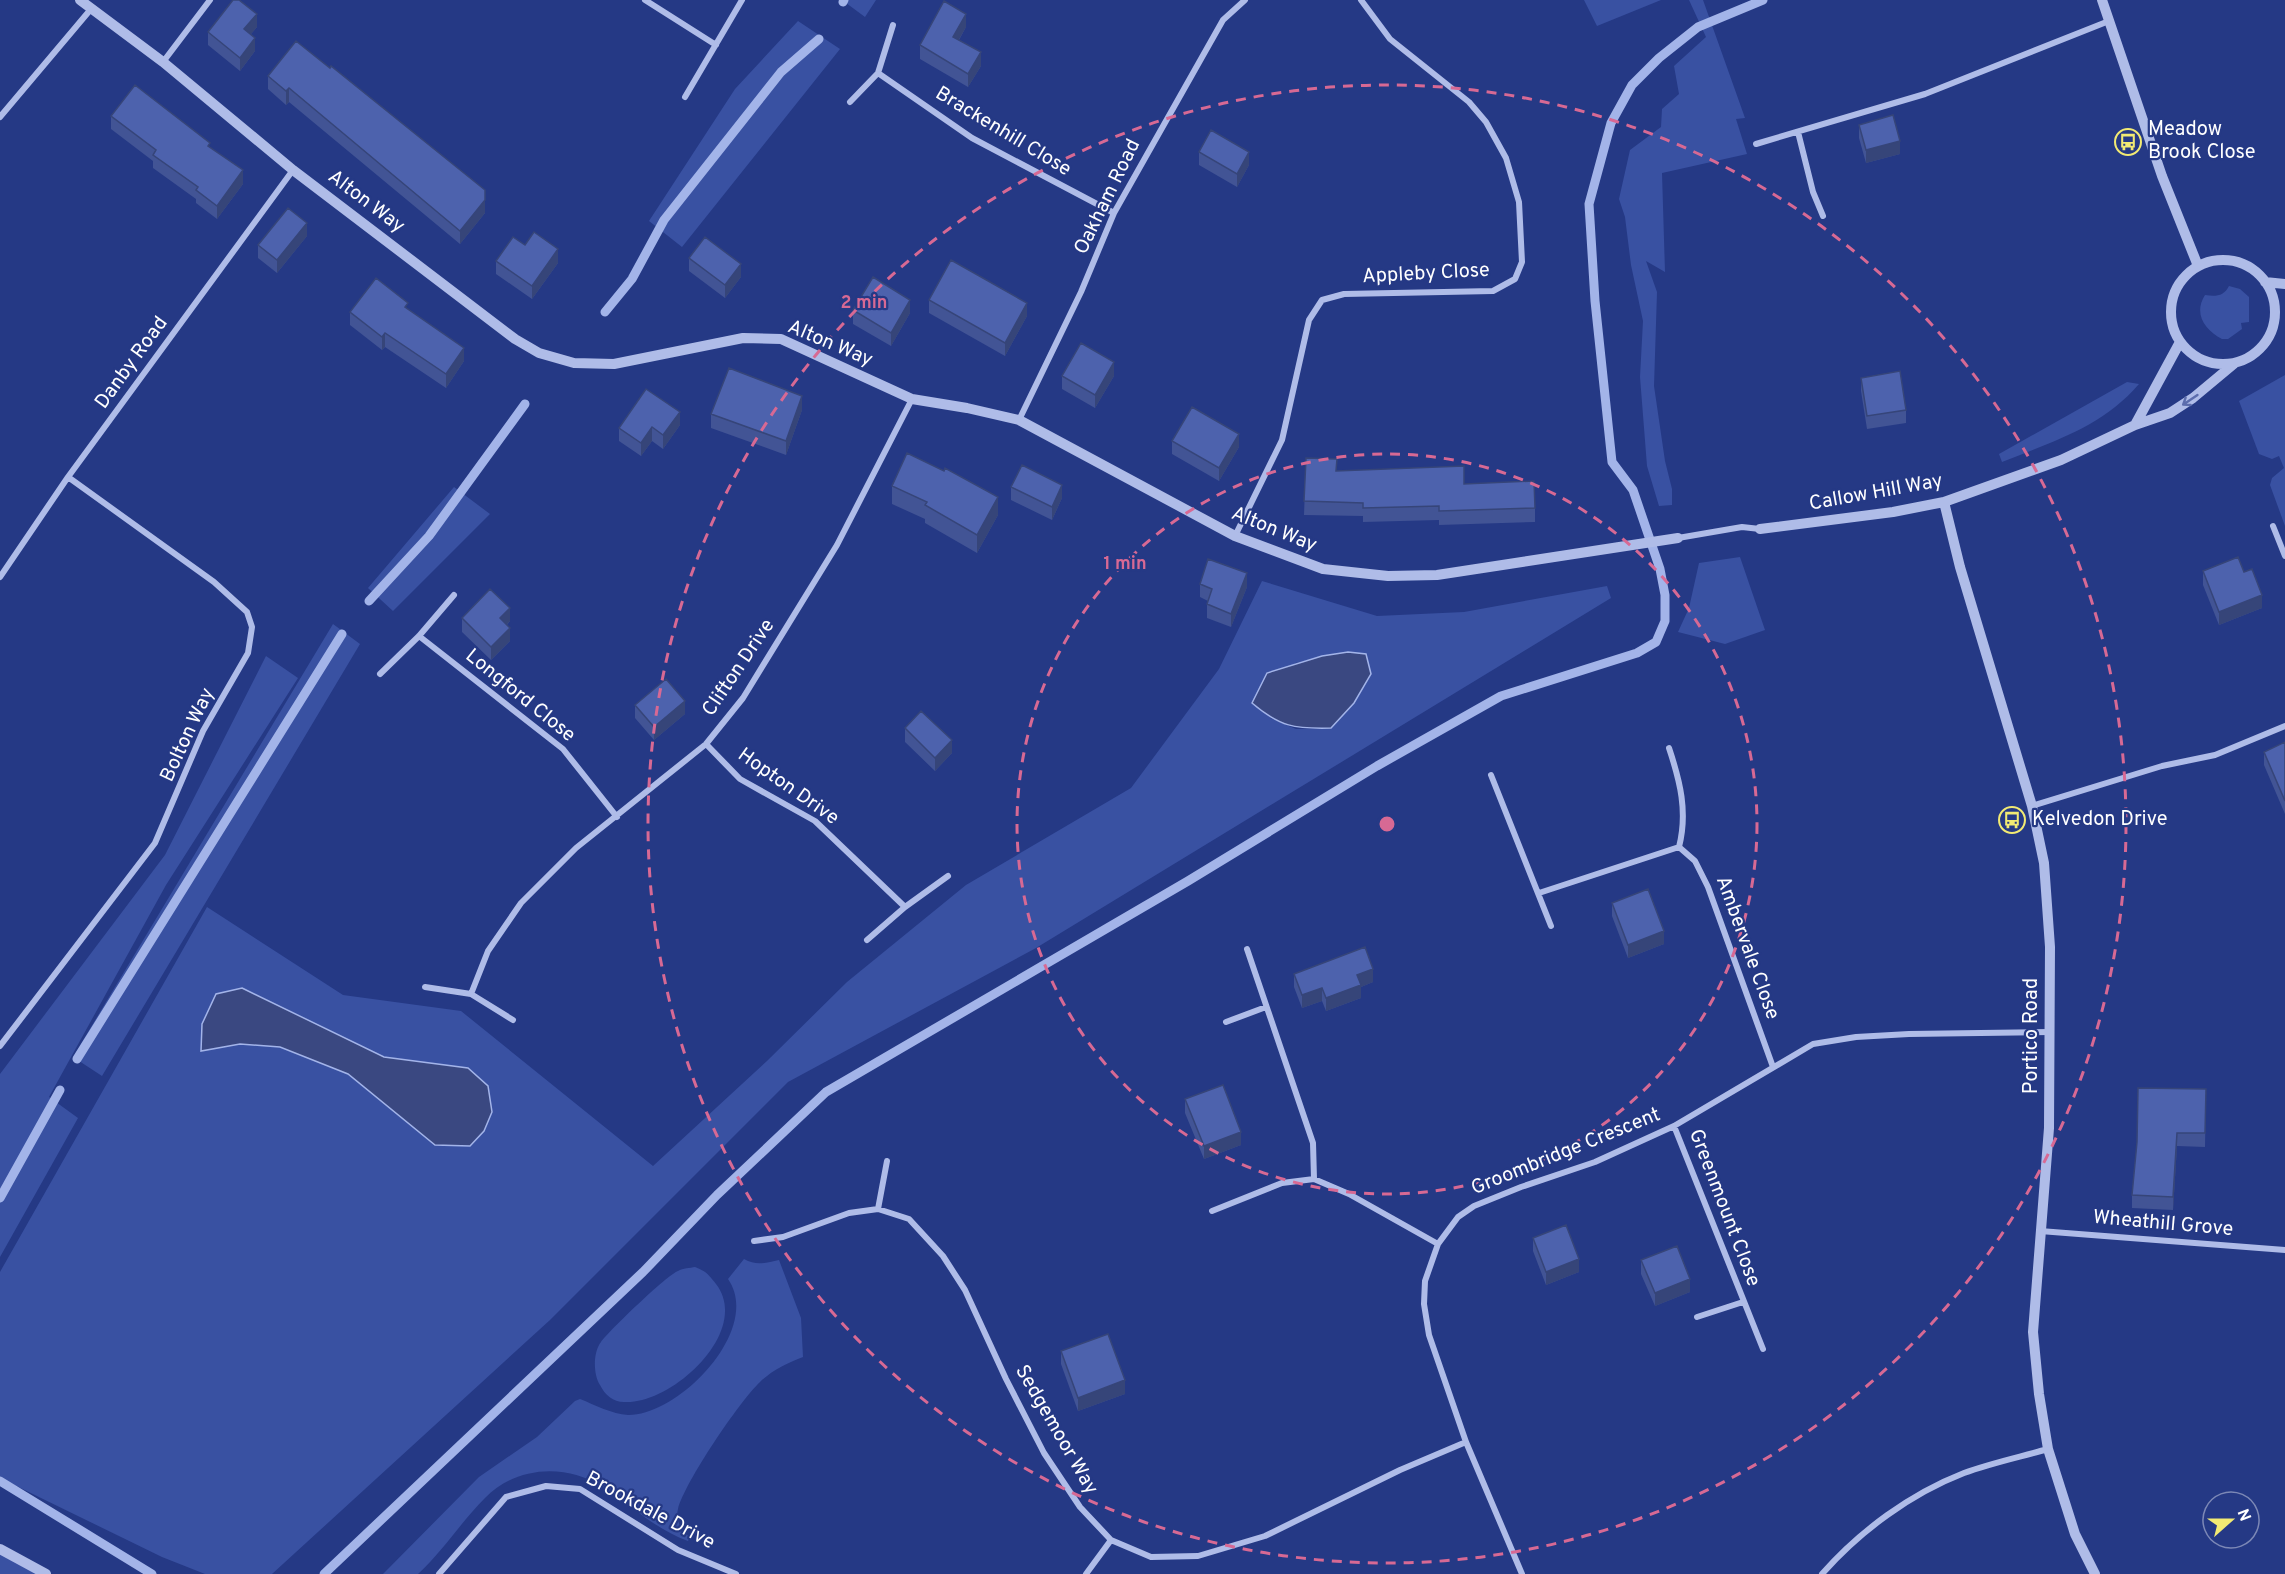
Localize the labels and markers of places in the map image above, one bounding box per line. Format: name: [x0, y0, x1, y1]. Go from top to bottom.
place label: Meadow Brook Close: [2148, 117, 2255, 166]
bus stop icon: Meadow Brook Close: [2113, 127, 2143, 157]
bus stop icon: Kelvedon Drive: [1997, 805, 2027, 835]
place label: Kelvedon Drive: [2032, 807, 2168, 833]
centre of rings: [1377, 814, 1397, 834]

